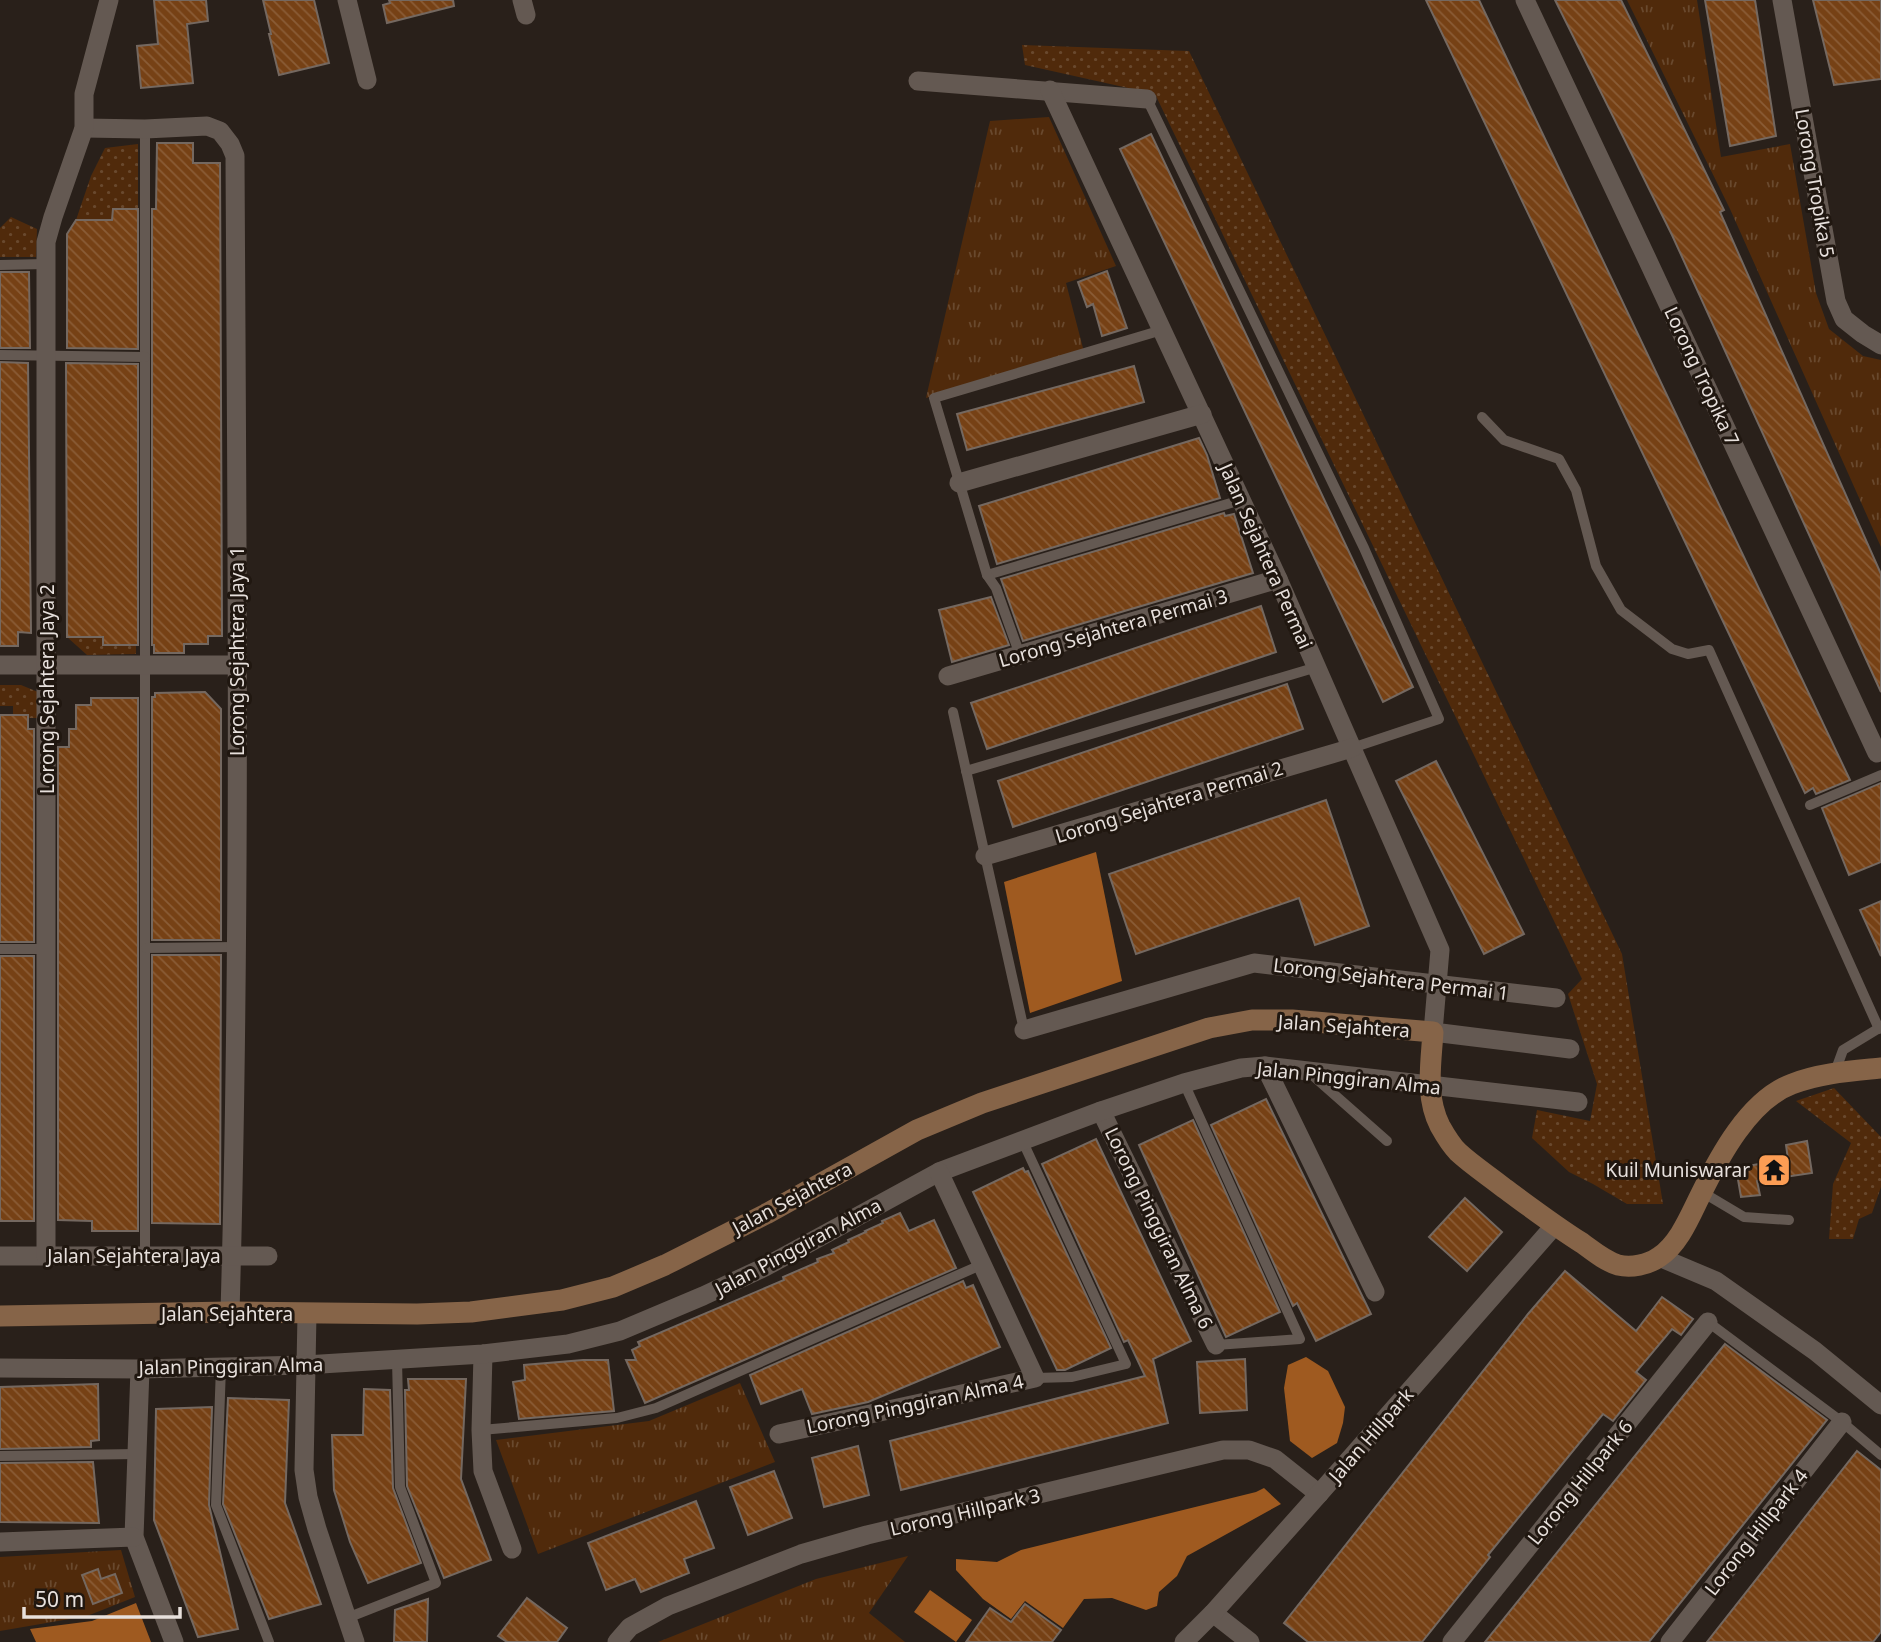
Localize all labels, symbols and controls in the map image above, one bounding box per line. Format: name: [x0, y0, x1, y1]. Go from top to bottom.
street label: Lorong Tropika 5: [1789, 107, 1841, 259]
street label: Lorong Tropika 7: [1658, 302, 1746, 450]
street label: Jalan Sejahtera Permai: [1213, 457, 1319, 653]
street label: Lorong Sejahtera Jaya 1: [224, 546, 250, 756]
street label: Lorong Sejahtera Permai 3: [995, 583, 1231, 673]
street label: Lorong Sejahtera Jaya 2: [34, 584, 60, 794]
street label: Lorong Sejahtera Permai 2: [1052, 755, 1286, 849]
street label: Lorong Sejahtera Permai 1: [1272, 952, 1510, 1006]
street label: Jalan Sejahtera: [1275, 1008, 1411, 1044]
street label: Jalan Pinggiran Alma: [1254, 1055, 1442, 1101]
street label: Lorong Pinggiran Alma 6: [1099, 1123, 1219, 1333]
temple icon: Kuil Muniswarar: [1755, 1151, 1793, 1189]
street label: Jalan Sejahtera: [726, 1155, 856, 1241]
place label: Kuil Muniswarar: [1605, 1157, 1750, 1183]
street label: Jalan Pinggiran Alma: [709, 1192, 886, 1303]
street label: Jalan Sejahtera Jaya: [45, 1243, 221, 1269]
street label: Jalan Sejahtera: [159, 1301, 293, 1327]
street label: Jalan Pinggiran Alma: [136, 1351, 324, 1381]
street label: Lorong Pinggiran Alma 4: [804, 1368, 1026, 1440]
street label: Jalan Hillpark: [1321, 1382, 1419, 1489]
street label: Lorong Hillpark 6: [1522, 1414, 1638, 1550]
street label: Lorong Hillpark 4: [1698, 1463, 1814, 1601]
street label: Lorong Hillpark 3: [887, 1482, 1043, 1542]
scale bar: [24, 1576, 180, 1620]
text: 50 m: [35, 1585, 84, 1613]

